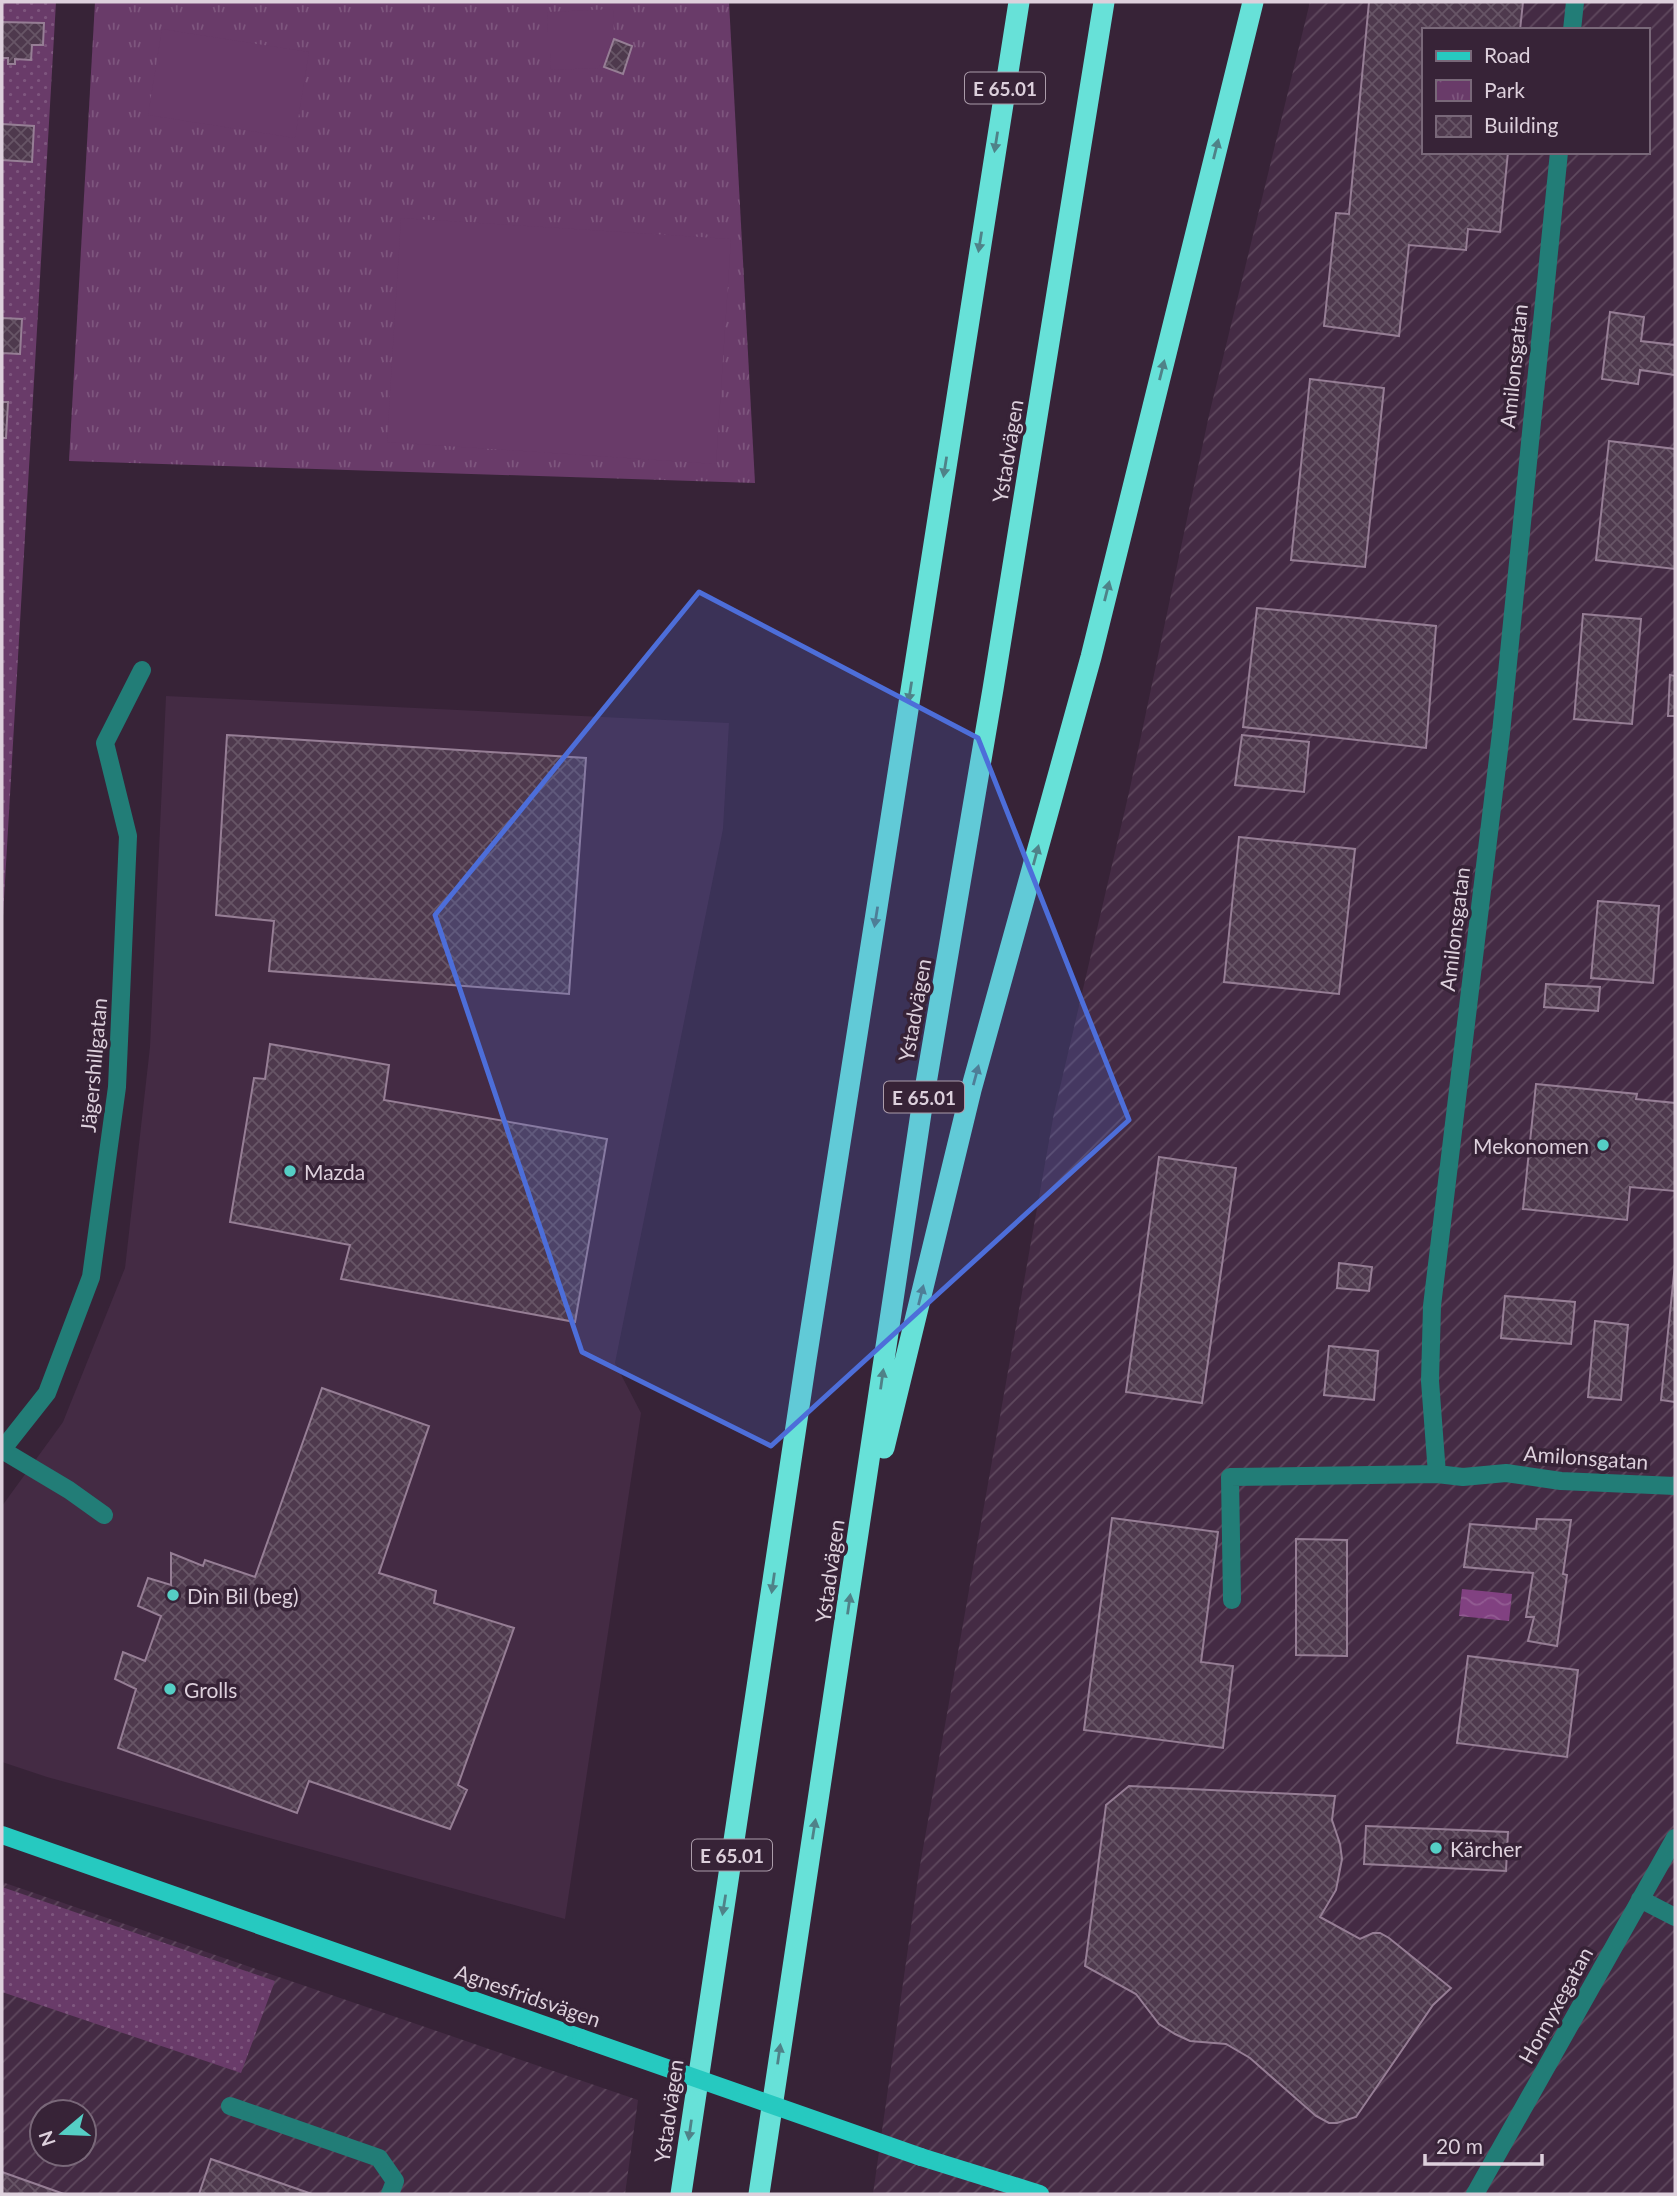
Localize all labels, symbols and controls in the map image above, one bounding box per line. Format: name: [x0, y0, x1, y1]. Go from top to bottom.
legend: [1422, 28, 1649, 154]
text: Road: [1484, 42, 1531, 67]
road number: E 65.01: [965, 72, 1045, 104]
text: Park: [1484, 77, 1525, 102]
text: Building: [1484, 112, 1559, 137]
one-way arrow: [990, 131, 1001, 153]
one-way arrow: [1211, 138, 1222, 160]
one-way arrow: [974, 231, 985, 253]
street label: Amilonsgatan: [1494, 303, 1532, 429]
one-way arrow: [1157, 359, 1168, 381]
street label: Ystadvägen: [986, 398, 1028, 504]
one-way arrow: [939, 456, 950, 478]
one-way arrow: [1102, 580, 1113, 602]
one-way arrow: [904, 681, 915, 703]
one-way arrow: [1032, 844, 1042, 865]
street label: Amilonsgatan: [1434, 865, 1474, 993]
one-way arrow: [870, 906, 881, 928]
street label: Ystadvägen: [893, 956, 935, 1064]
street label: Jägershillgatan: [75, 997, 111, 1133]
one-way arrow: [971, 1063, 982, 1085]
road number: E 65.01: [884, 1082, 964, 1112]
place label: Mekonomen: [1473, 1133, 1589, 1158]
marker: Mekonomen: [1595, 1137, 1611, 1153]
place label: Mazda: [304, 1159, 365, 1184]
marker: Mazda: [282, 1163, 298, 1179]
one-way arrow: [916, 1284, 927, 1306]
one-way arrow: [877, 1368, 888, 1390]
street label: Amilonsgatan: [1523, 1440, 1649, 1474]
street label: Ystadvägen: [809, 1518, 849, 1624]
one-way arrow: [767, 1572, 778, 1594]
place label: Din Bil (beg): [187, 1583, 299, 1608]
marker: Din Bil (beg): [165, 1587, 181, 1603]
one-way arrow: [843, 1593, 854, 1615]
place label: Grolls: [184, 1677, 237, 1702]
marker: Grolls: [162, 1681, 178, 1697]
one-way arrow: [809, 1818, 820, 1840]
place label: Kärcher: [1450, 1836, 1522, 1861]
road number: E 65.01: [692, 1840, 772, 1870]
marker: Kärcher: [1428, 1840, 1444, 1856]
one-way arrow: [718, 1894, 729, 1916]
street label: Hornyxegatan: [1513, 1942, 1597, 2068]
street label: Agnesfridsvägen: [452, 1958, 604, 2032]
one-way arrow: [774, 2043, 785, 2065]
street label: Ystadvägen: [648, 2058, 688, 2164]
north arrow: [28, 2098, 98, 2168]
one-way arrow: [685, 2119, 696, 2141]
scale bar: [1425, 2122, 1542, 2166]
text: N: [33, 2128, 60, 2149]
text: 20 m: [1436, 2133, 1483, 2158]

